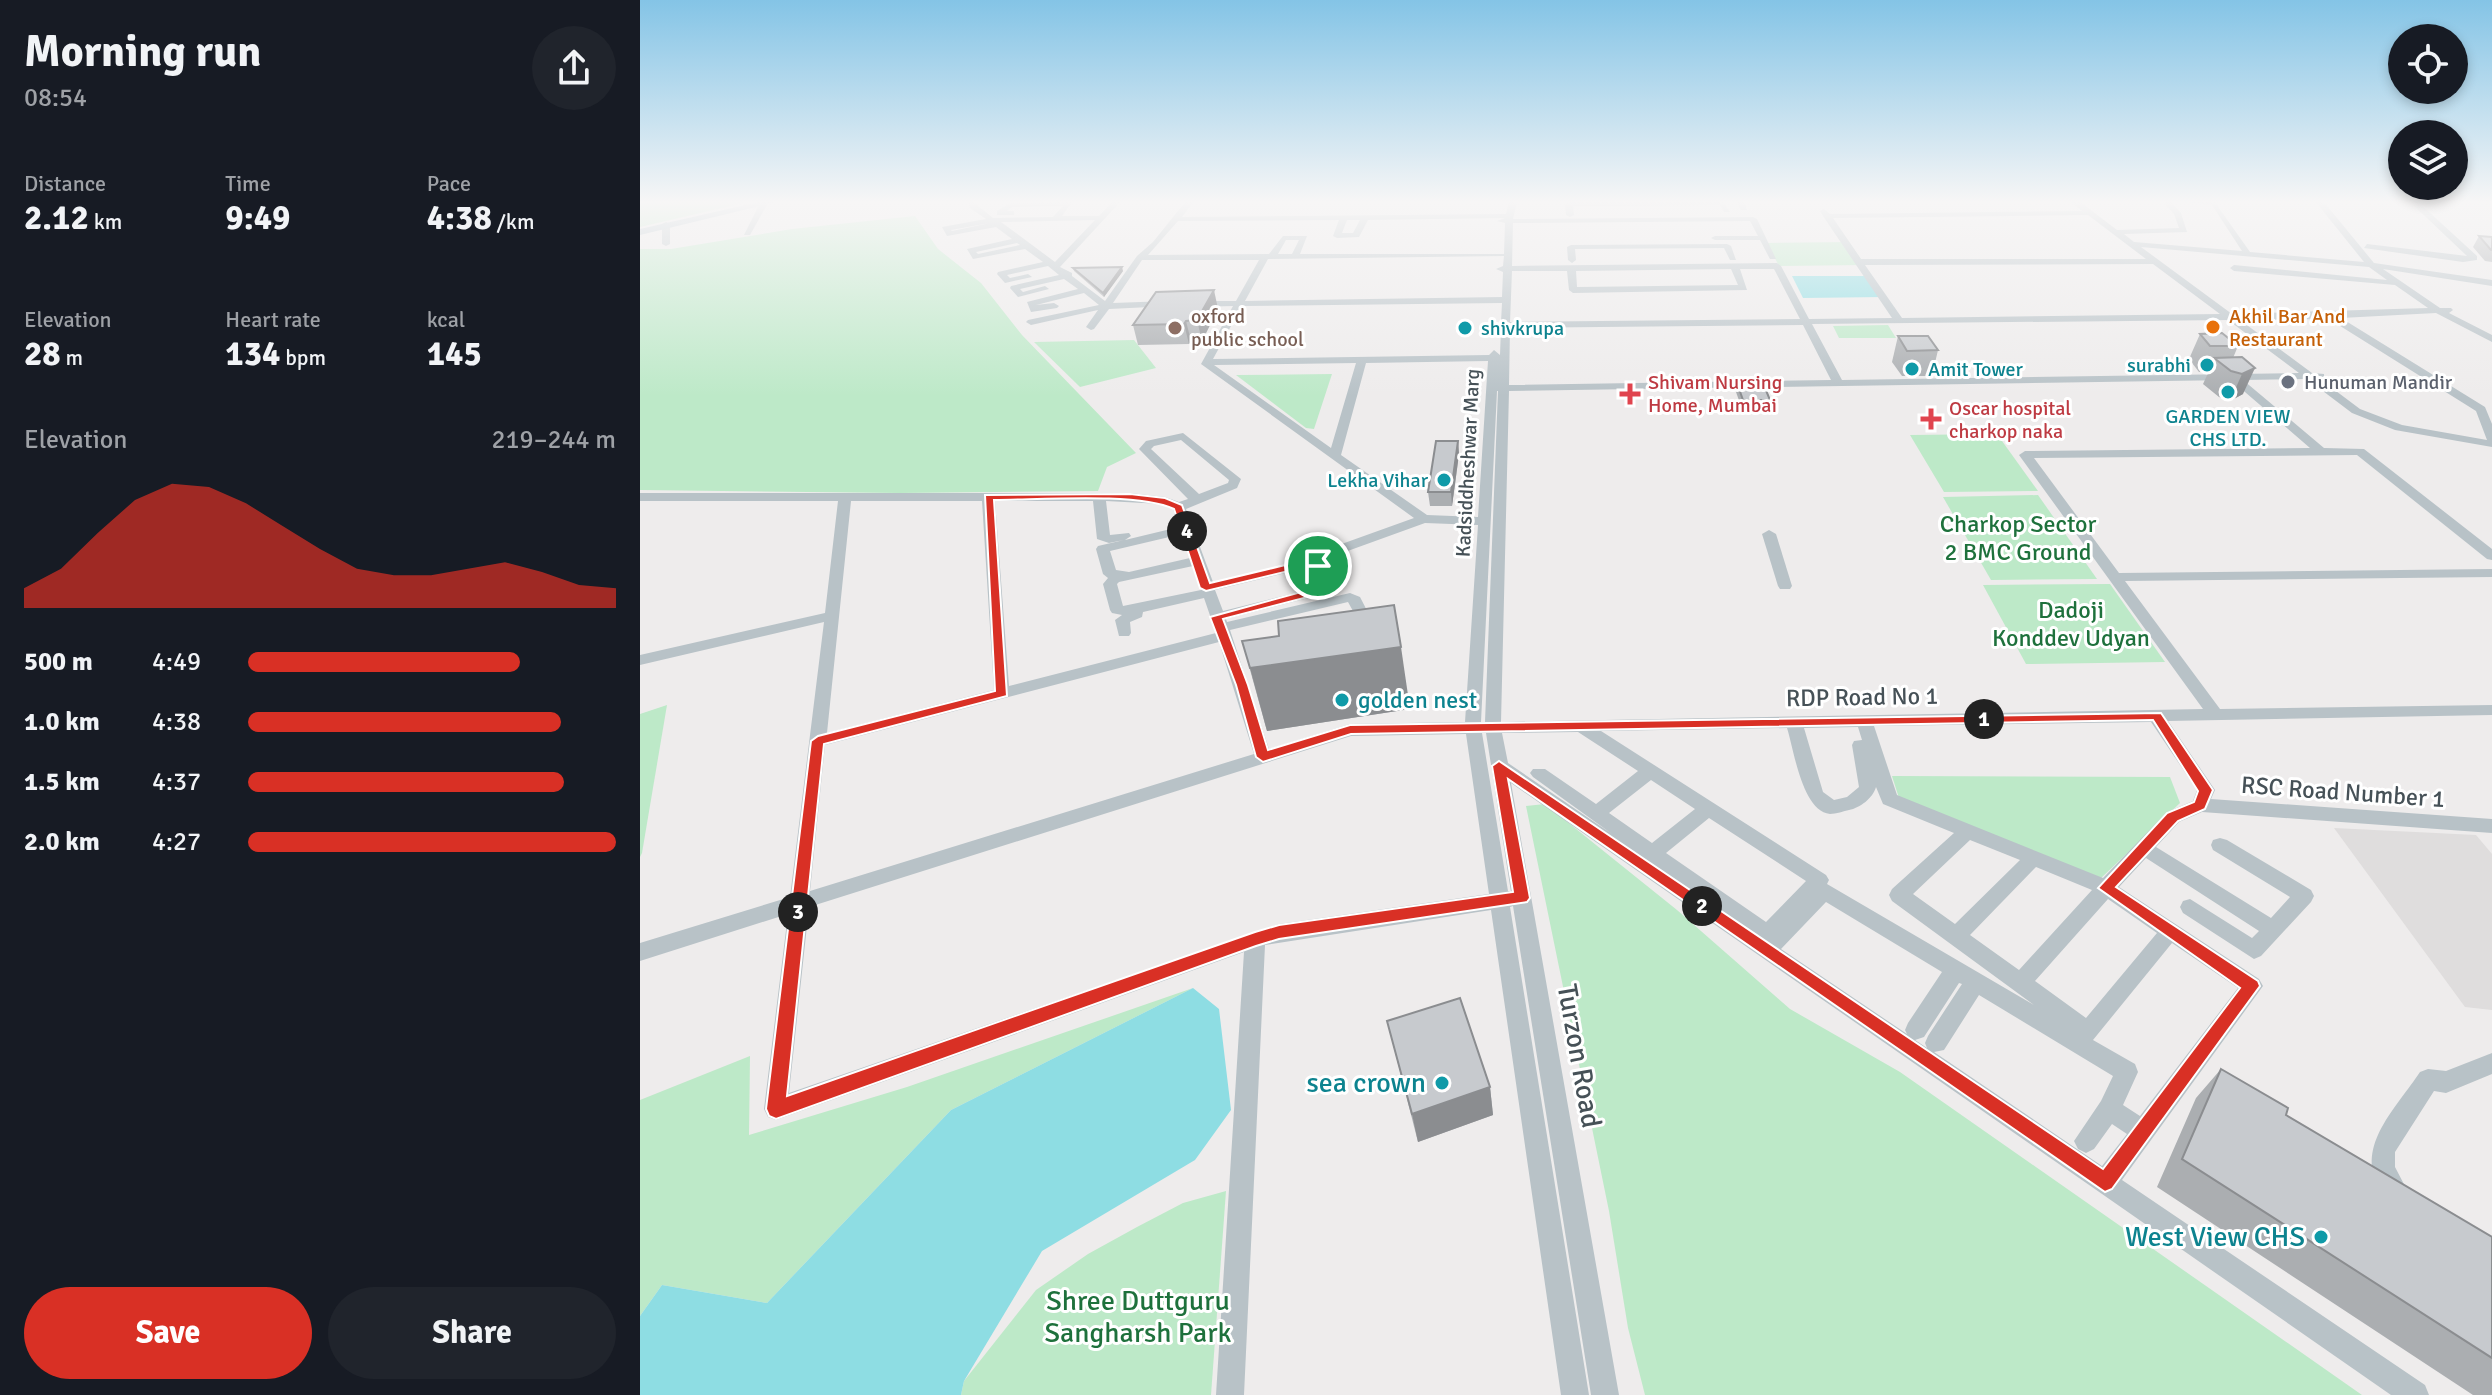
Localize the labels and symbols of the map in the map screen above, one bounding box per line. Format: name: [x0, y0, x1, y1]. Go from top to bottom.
place label: oxford public school: [1191, 304, 1304, 352]
place label: Akhil Bar And Restaurant: [2229, 304, 2346, 352]
place label: shivkrupa: [1481, 316, 1564, 341]
marker: Akhil Bar And Restaurant: [2204, 318, 2222, 336]
marker: oxford public school: [1166, 319, 1184, 337]
marker: shivkrupa: [1456, 319, 1474, 337]
place label: surabhi: [2127, 353, 2191, 378]
marker: surabhi: [2198, 356, 2216, 374]
place label: Amit Tower: [1928, 357, 2023, 382]
marker: Amit Tower: [1903, 360, 1921, 378]
street label: Kadsiddheshwar Marg: [1451, 368, 1485, 558]
place label: Shivam Nursing Home, Mumbai: [1648, 370, 1782, 418]
place label: Hunuman Mandir: [2304, 370, 2453, 395]
marker: Hunuman Mandir: [2279, 373, 2297, 391]
marker: Shivam Nursing Home, Mumbai: [1619, 383, 1641, 405]
marker: GARDEN VIEW CHS LTD.: [2219, 383, 2237, 401]
place label: Oscar hospital charkop naka: [1949, 396, 2071, 444]
place label: GARDEN VIEW CHS LTD.: [2165, 404, 2291, 452]
marker: Oscar hospital charkop naka: [1920, 408, 1942, 430]
place label: Lekha Vihar: [1327, 468, 1429, 493]
marker: Lekha Vihar: [1435, 471, 1453, 489]
park label: Charkop Sector 2 BMC Ground: [1940, 509, 2097, 567]
pin: 4: [1167, 511, 1207, 551]
pin: [1284, 532, 1352, 600]
park label: Dadoji Konddev Udyan: [1992, 595, 2150, 653]
street label: RDP Road No 1: [1785, 681, 1939, 713]
place label: golden nest: [1358, 685, 1477, 715]
marker: golden nest: [1333, 691, 1351, 709]
pin: 1: [1964, 699, 2004, 739]
street label: RSC Road Number 1: [2240, 770, 2446, 814]
pin: 2: [1682, 886, 1722, 926]
pin: 3: [778, 892, 818, 932]
street label: Turzon Road: [1550, 981, 1608, 1131]
place label: sea crown: [1307, 1066, 1426, 1100]
marker: sea crown: [1433, 1074, 1451, 1092]
place label: West View CHS: [2125, 1220, 2305, 1254]
marker: West View CHS: [2312, 1228, 2330, 1246]
park label: Shree Duttguru Sangharsh Park: [1044, 1284, 1232, 1350]

